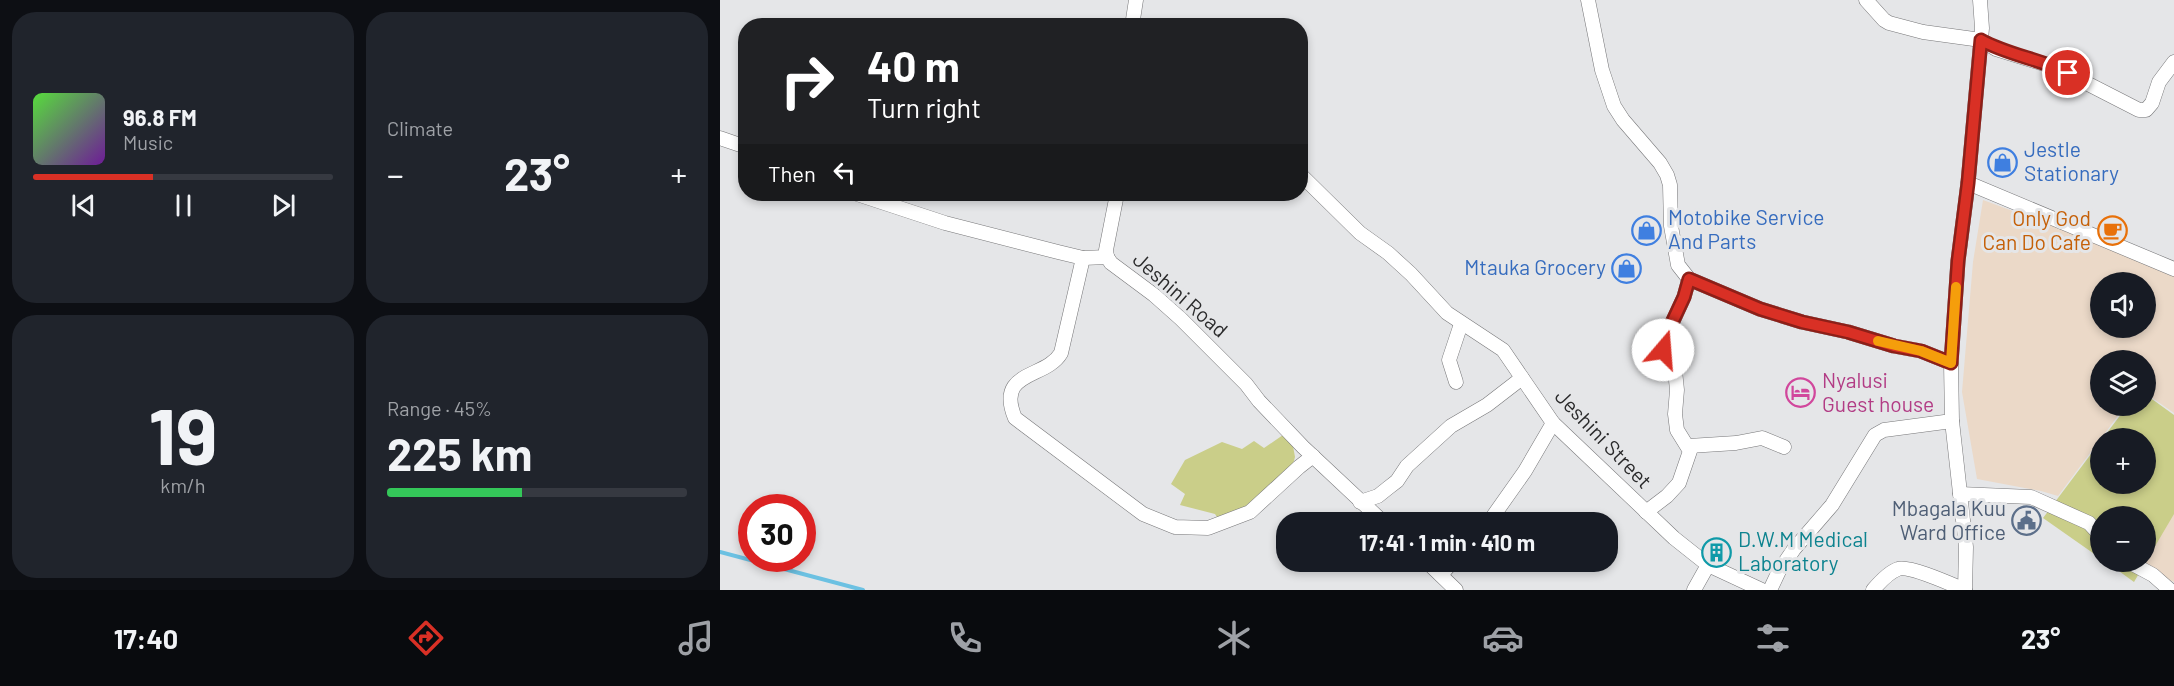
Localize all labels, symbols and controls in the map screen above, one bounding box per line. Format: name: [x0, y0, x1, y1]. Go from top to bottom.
text: 40 m: [867, 40, 960, 90]
icon: right: [768, 42, 846, 120]
pin: [2042, 47, 2093, 98]
icon: arrive: [2051, 56, 2084, 89]
text: Turn right: [867, 91, 981, 123]
text: 96.8 FM: [123, 104, 197, 130]
text: Climate: [387, 116, 453, 140]
text: Music: [123, 130, 173, 154]
place label: Jestle Stationary: [2024, 136, 2119, 185]
text: 23°: [504, 146, 570, 200]
shop icon: Jestle Stationary: [1987, 146, 2019, 178]
text: −: [387, 154, 404, 194]
text: +: [670, 154, 687, 194]
icon: left: [828, 156, 861, 189]
text: Then: [768, 160, 816, 186]
icon: previous: [67, 189, 100, 222]
icon: pause: [167, 189, 200, 222]
icon: next: [267, 189, 300, 222]
place label: Motobike Service And Parts: [1668, 204, 1825, 253]
place label: Only God Can Do Cafe: [1983, 205, 2091, 254]
shop icon: Motobike Service And Parts: [1631, 214, 1663, 246]
cafe icon: Only God Can Do Cafe: [2096, 215, 2128, 247]
street label: Jeshini Road: [1129, 246, 1233, 342]
shop icon: Mtauka Grocery: [1611, 252, 1643, 284]
place label: Mtauka Grocery: [1464, 254, 1606, 279]
map controls: [2090, 272, 2156, 572]
button: sound: [2090, 272, 2156, 338]
position arrow: [1631, 318, 1695, 382]
button: layers: [2090, 350, 2156, 416]
place label: Nyalusi Guest house: [1822, 367, 1934, 416]
hotel icon: Nyalusi Guest house: [1785, 377, 1817, 409]
street label: Jeshini Street: [1551, 383, 1658, 493]
text: 19: [148, 387, 218, 481]
text: Range · 45%: [387, 396, 492, 420]
text: 225 km: [387, 426, 532, 480]
button: +: [2090, 428, 2156, 494]
text: km/h: [160, 473, 206, 497]
speed limit sign: 30: [738, 494, 816, 572]
place label: Mbagala Kuu Ward Office: [1892, 495, 2006, 544]
public building icon: Mbagala Kuu Ward Office: [2011, 505, 2043, 537]
button: −: [2090, 506, 2156, 572]
place label: D.W.M Medical Laboratory: [1738, 526, 1868, 575]
text: 17:41 · 1 min · 410 m: [1359, 529, 1535, 555]
building icon: D.W.M Medical Laboratory: [1701, 536, 1733, 568]
icon: directions: [405, 617, 447, 659]
icon: music: [675, 617, 717, 659]
icon: phone: [944, 617, 986, 659]
icon: climate: [1213, 617, 1255, 659]
icon: car: [1482, 617, 1524, 659]
icon: filters: [1752, 617, 1794, 659]
text: 17:40: [114, 622, 178, 654]
text: 23°: [2021, 622, 2060, 654]

